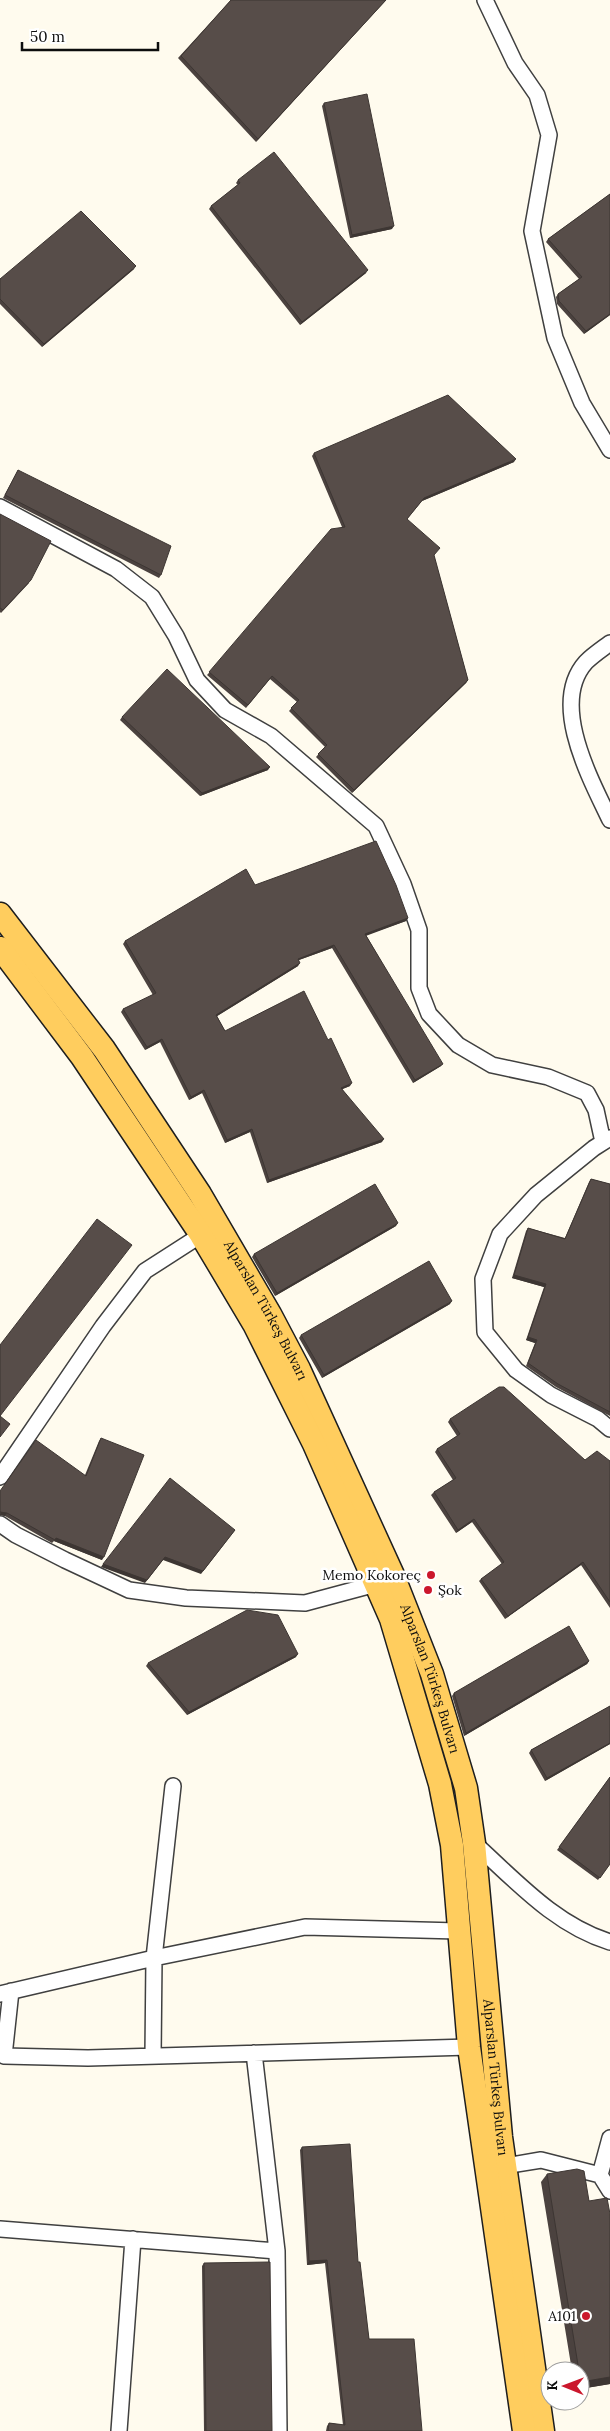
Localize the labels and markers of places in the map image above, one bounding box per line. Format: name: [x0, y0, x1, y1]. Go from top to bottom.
place label: Memo Kokoreç: [322, 1566, 421, 1584]
marker: Memo Kokoreç: [425, 1569, 437, 1581]
place label: Şok: [438, 1581, 462, 1599]
marker: Şok: [422, 1584, 434, 1596]
place label: A101: [547, 2307, 576, 2325]
marker: A101: [580, 2310, 592, 2322]

